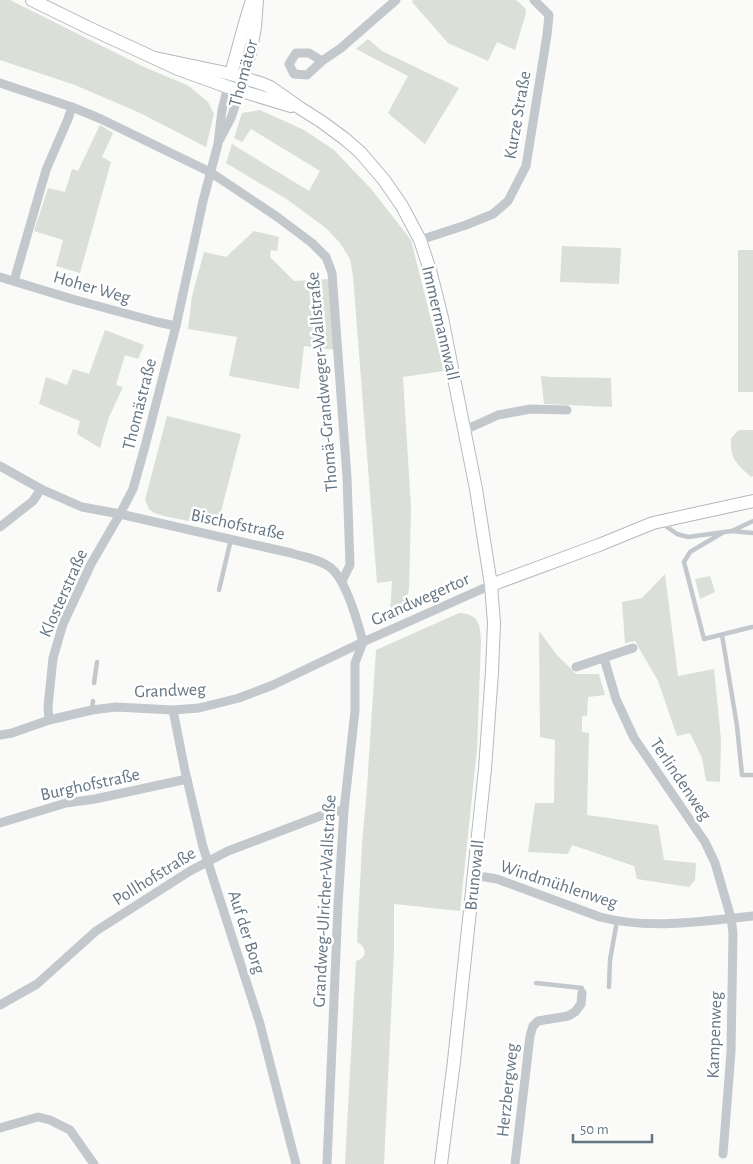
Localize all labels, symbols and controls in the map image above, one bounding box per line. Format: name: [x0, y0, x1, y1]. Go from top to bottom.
street label: Thomätor: [226, 37, 262, 109]
street label: Kurze Straße: [501, 70, 535, 161]
street label: Immermannwall: [418, 264, 462, 382]
street label: Hoher Weg: [51, 268, 133, 308]
street label: Thomä-Grandweger-Wallstraße: [304, 271, 342, 493]
street label: Thomästraße: [120, 356, 160, 452]
street label: Bischofstraße: [189, 506, 286, 544]
street label: Klosterstraße: [37, 547, 91, 640]
street label: Grandwegertor: [368, 570, 472, 630]
street label: Grandweg: [134, 681, 206, 701]
street label: Terlindenweg: [646, 735, 714, 824]
street label: Burghofstraße: [39, 766, 142, 804]
street label: Grandweg-Ulricher-Wallstraße: [310, 794, 340, 1008]
street label: Brunowall: [462, 839, 488, 911]
street label: Pollhofstraße: [110, 844, 199, 909]
street label: Windmühlenweg: [498, 857, 620, 912]
street label: Auf der Borg: [224, 888, 268, 976]
street label: Kampenweg: [704, 991, 726, 1079]
street label: Herzbergweg: [494, 1042, 522, 1138]
scale bar: [573, 1112, 652, 1144]
text: 50 m: [580, 1122, 609, 1137]

